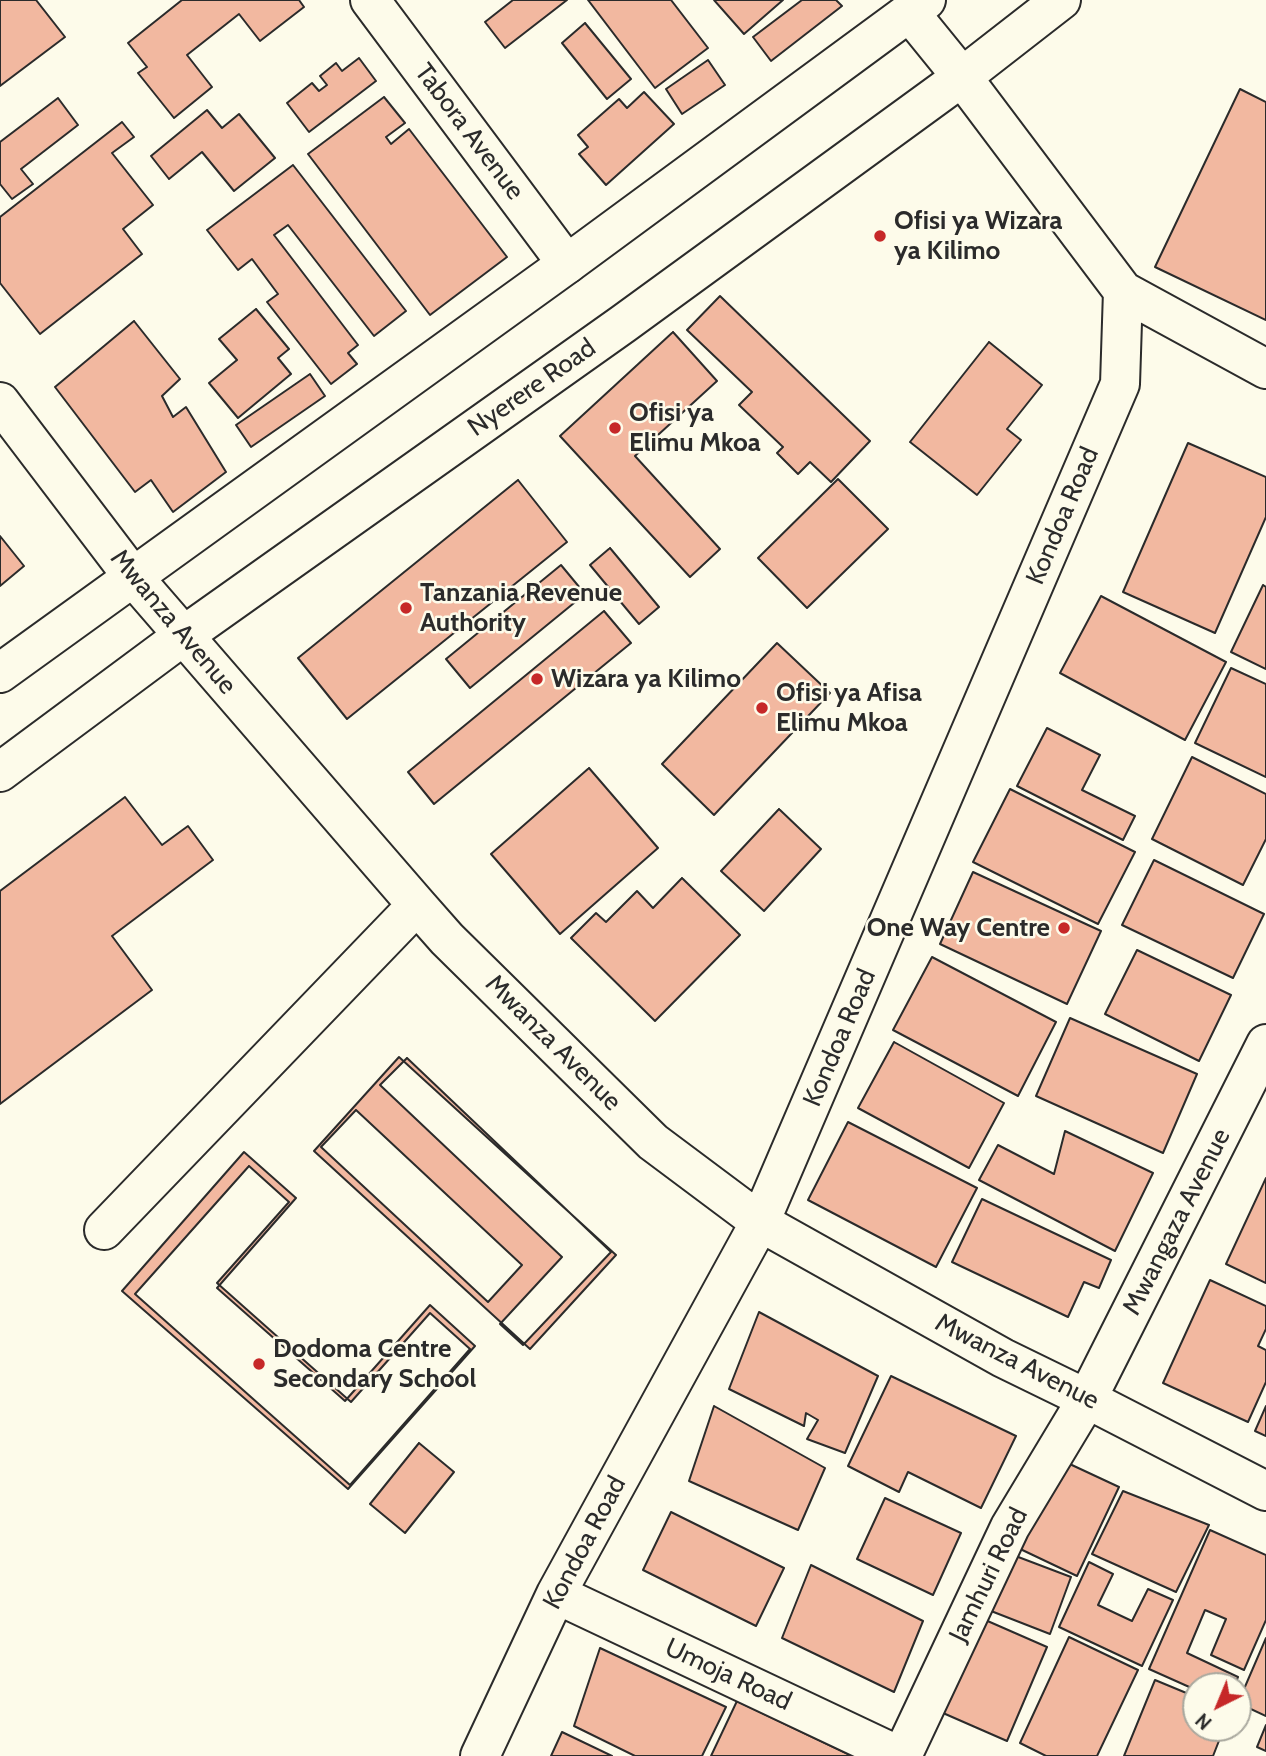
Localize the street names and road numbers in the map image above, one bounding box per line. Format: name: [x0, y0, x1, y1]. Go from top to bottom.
street label: Tabora Avenue: [408, 58, 530, 206]
street label: Nyerere Road: [462, 333, 602, 443]
street label: Kondoa Road: [1020, 443, 1106, 589]
street label: Mwanza Avenue: [103, 543, 243, 701]
street label: Kondoa Road: [797, 965, 883, 1111]
street label: Mwanza Avenue: [479, 969, 627, 1117]
street label: Mwangaza Avenue: [1117, 1124, 1237, 1320]
street label: Mwanza Avenue: [930, 1307, 1104, 1417]
street label: Kondoa Road: [537, 1471, 633, 1615]
street label: Jamhuri Road: [943, 1503, 1035, 1647]
street label: Umoja Road: [660, 1632, 796, 1718]

